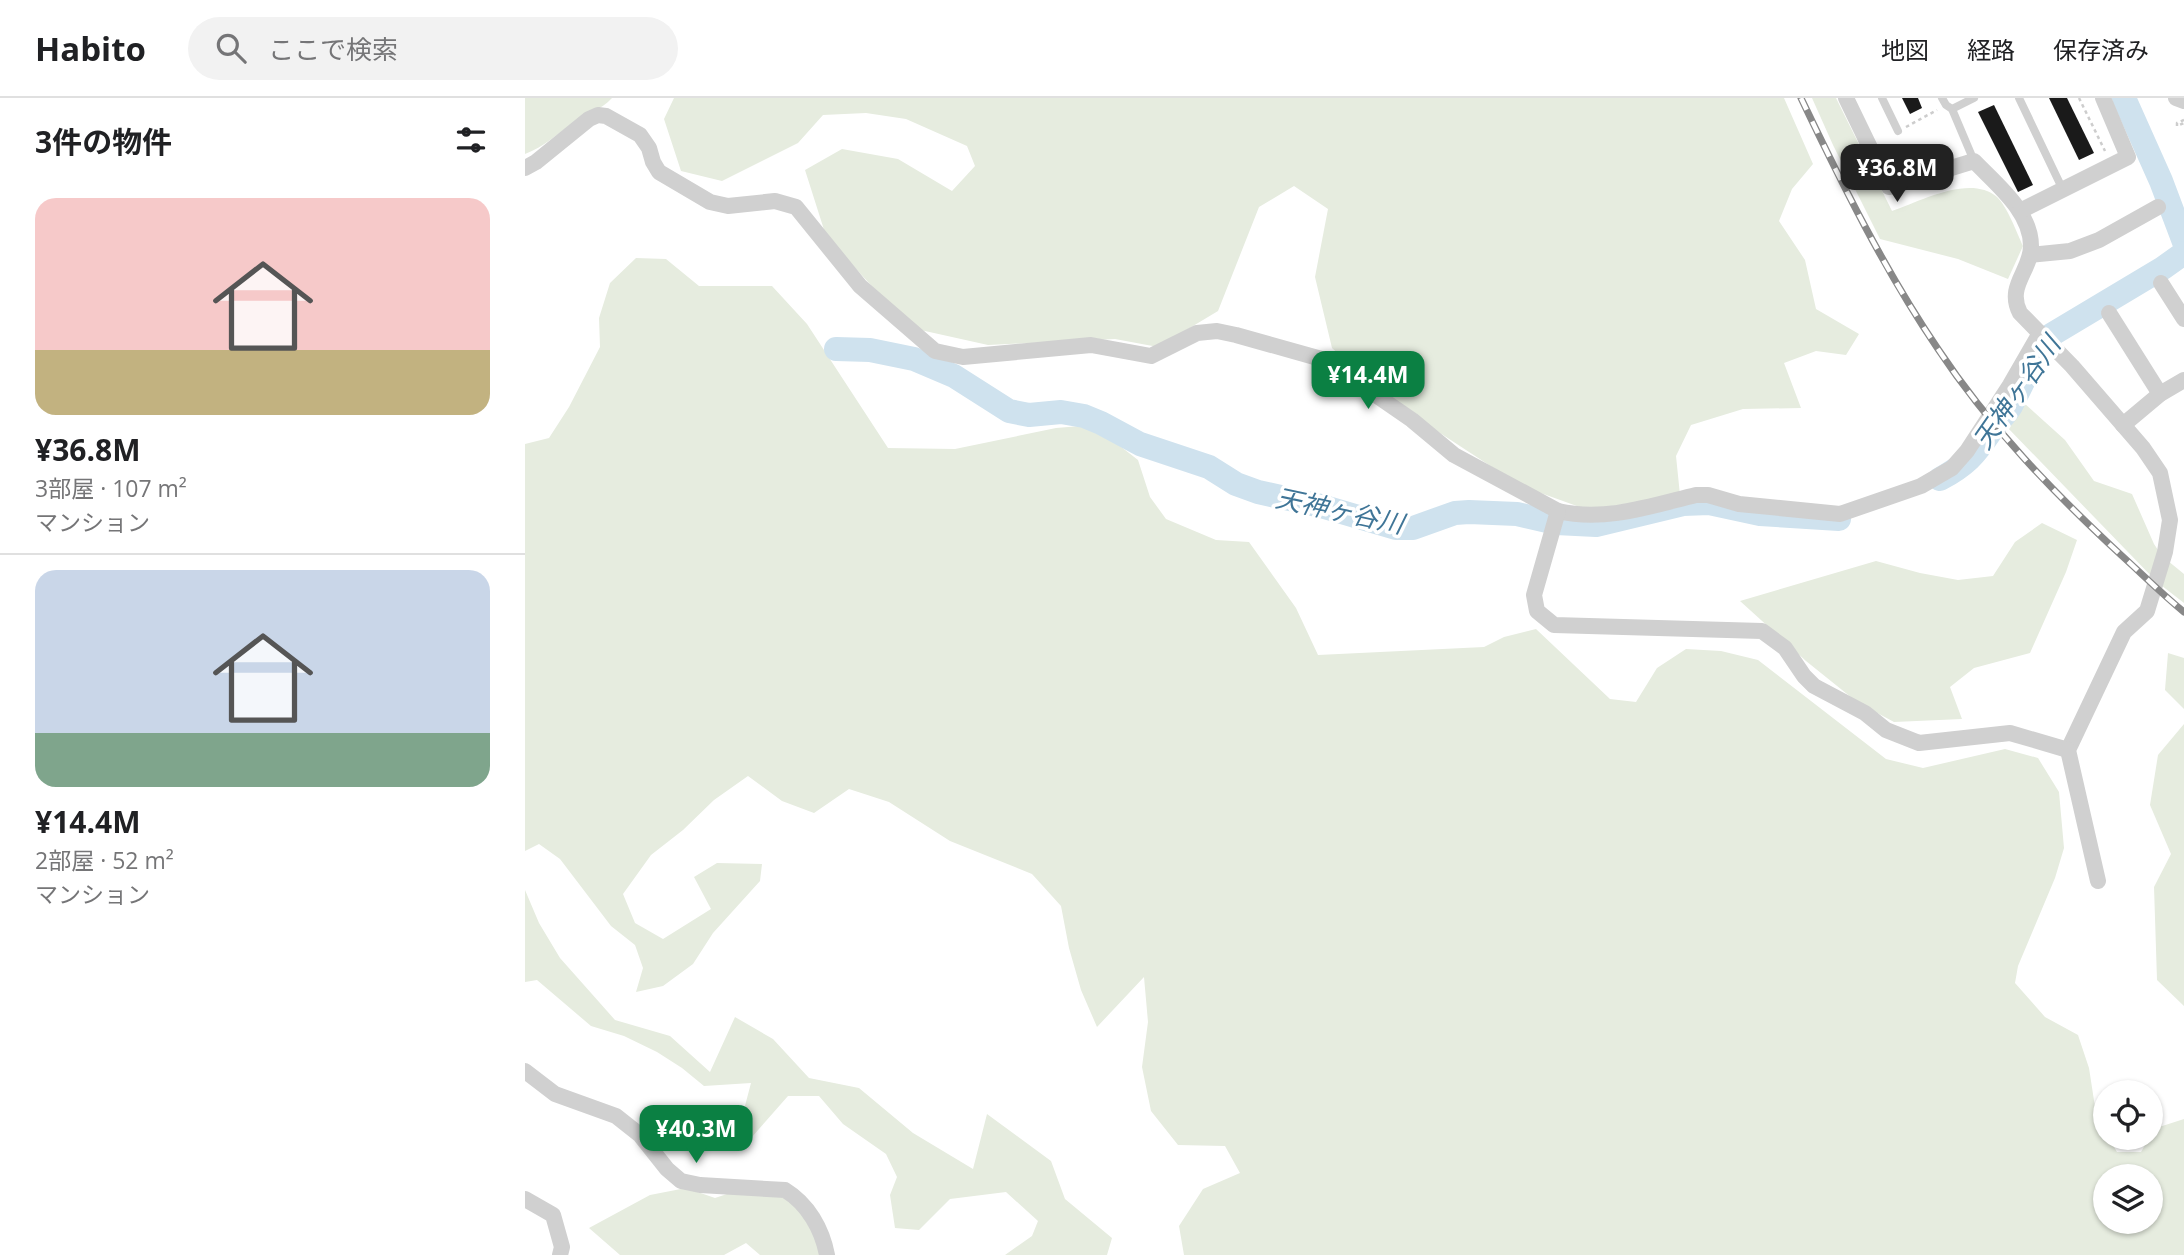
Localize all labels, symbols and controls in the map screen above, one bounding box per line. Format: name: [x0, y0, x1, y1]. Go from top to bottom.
search box: [188, 17, 678, 80]
text: Habito: [35, 26, 146, 71]
icon: search: [212, 29, 250, 67]
text: ここで検索: [268, 31, 398, 67]
text: 地図: [1881, 33, 1929, 66]
text: 経路: [1967, 33, 2015, 66]
text: 保存済み: [2053, 33, 2149, 66]
text: 3件の物件: [35, 121, 172, 162]
icon: filters: [452, 121, 490, 159]
pin: ¥36.8M: [1840, 144, 1954, 204]
text: ¥36.8M: [1857, 151, 1937, 183]
icon: home: [200, 243, 326, 369]
water label: 天神ヶ谷川: [1964, 326, 2070, 456]
pin: ¥14.4M: [1311, 352, 1425, 411]
text: ¥14.4M: [1328, 358, 1408, 390]
text: ¥36.8M: [35, 429, 140, 470]
text: 3部屋 · 107 m²: [35, 472, 187, 504]
water label: 天神ヶ谷川: [1273, 479, 1410, 542]
text: マンション: [35, 506, 150, 538]
icon: home: [200, 615, 326, 741]
text: ¥14.4M: [35, 801, 140, 842]
text: 2部屋 · 52 m²: [35, 844, 174, 876]
text: マンション: [35, 878, 150, 910]
map controls: [2093, 1080, 2163, 1234]
button: locate: [2093, 1080, 2163, 1150]
pin: ¥40.3M: [639, 1105, 753, 1165]
text: ¥40.3M: [656, 1112, 736, 1144]
button: layers: [2093, 1164, 2163, 1234]

